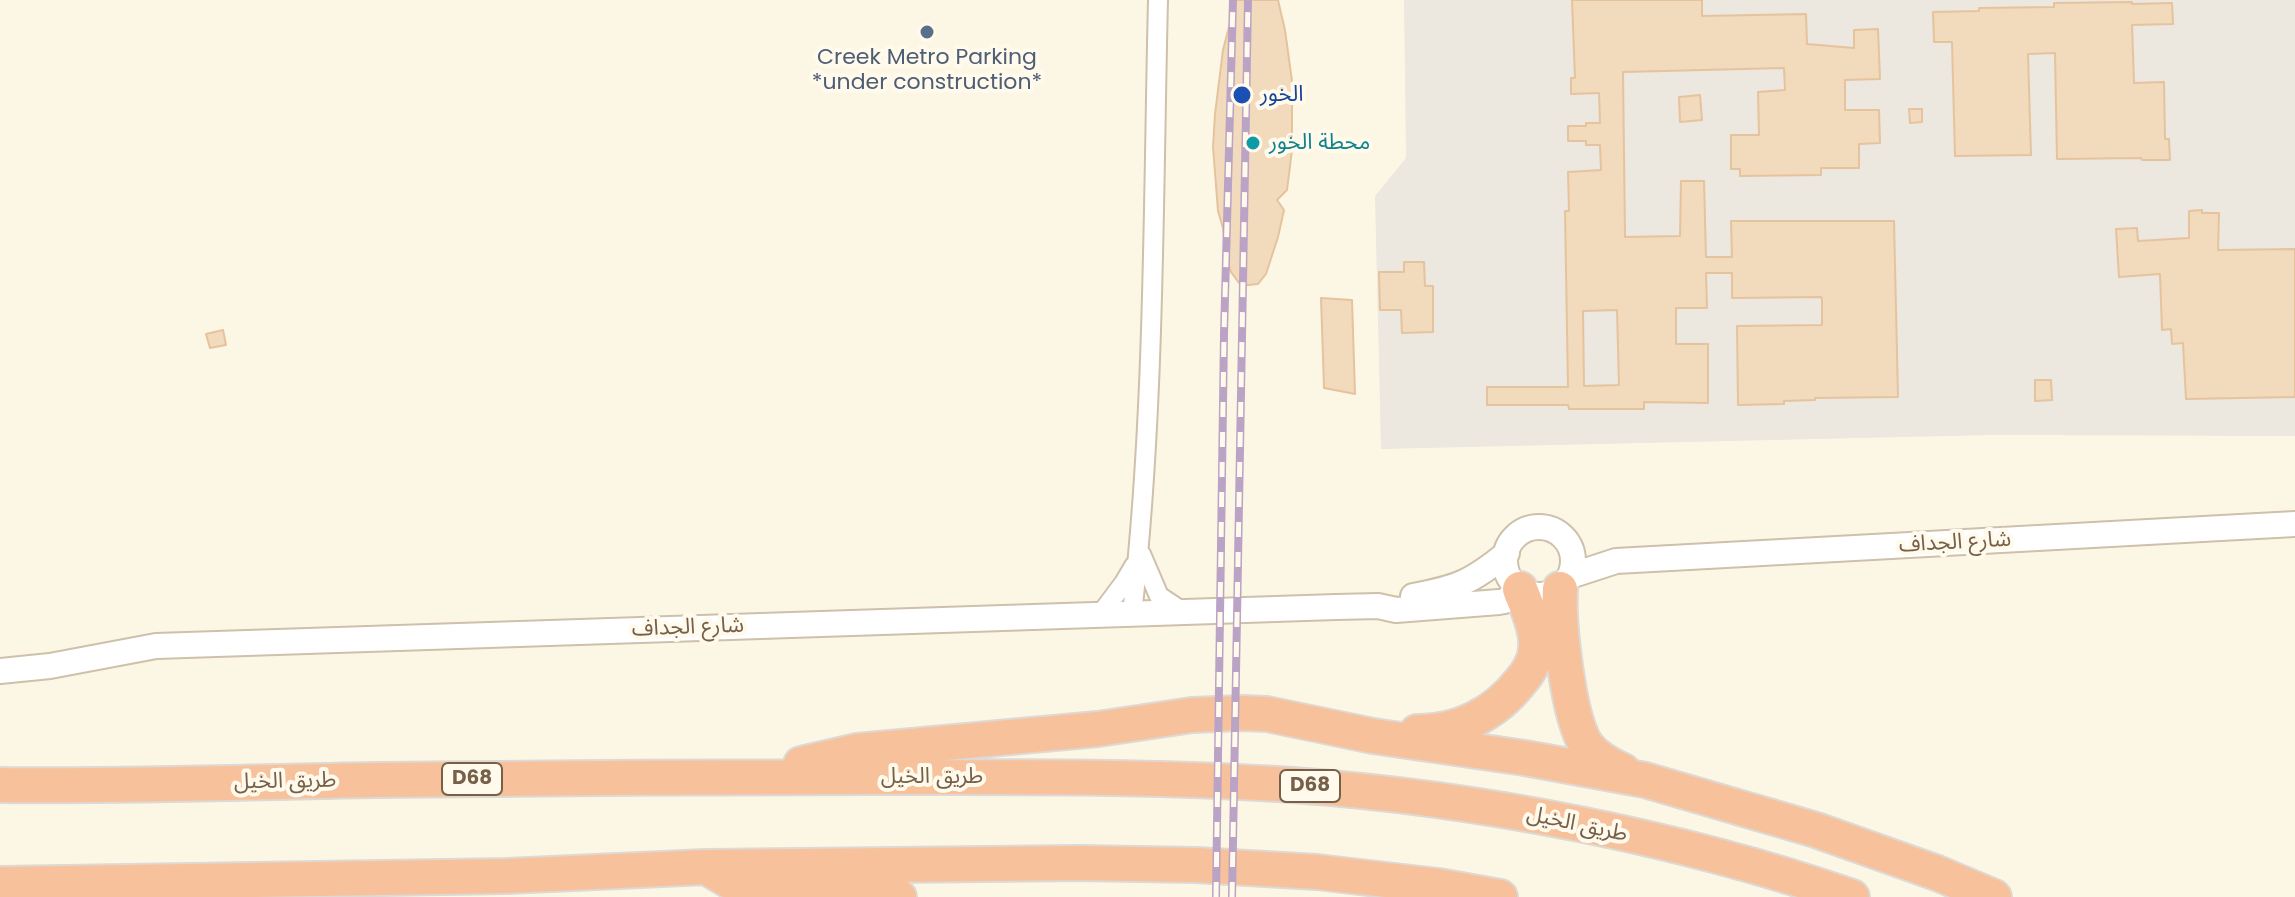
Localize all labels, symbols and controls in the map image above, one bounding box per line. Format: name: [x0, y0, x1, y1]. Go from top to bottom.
marker: Creek Metro Parking *under construction*: [918, 23, 936, 41]
place label: Creek Metro Parking *under construction*: [812, 45, 1042, 96]
place label: الخور: [1260, 82, 1303, 108]
marker: الخور: [1231, 84, 1253, 106]
place label: محطة الخور: [1269, 130, 1370, 156]
marker: محطة الخور: [1244, 134, 1262, 152]
street label: شارع الجداف: [1898, 527, 2012, 559]
street label: شارع الجداف: [631, 613, 745, 643]
road number: D68: [442, 763, 502, 795]
street label: طريق الخيل: [881, 764, 983, 790]
street label: طريق الخيل: [234, 768, 336, 796]
road number: D68: [1280, 770, 1340, 802]
street label: طريق الخيل: [1524, 801, 1630, 849]

